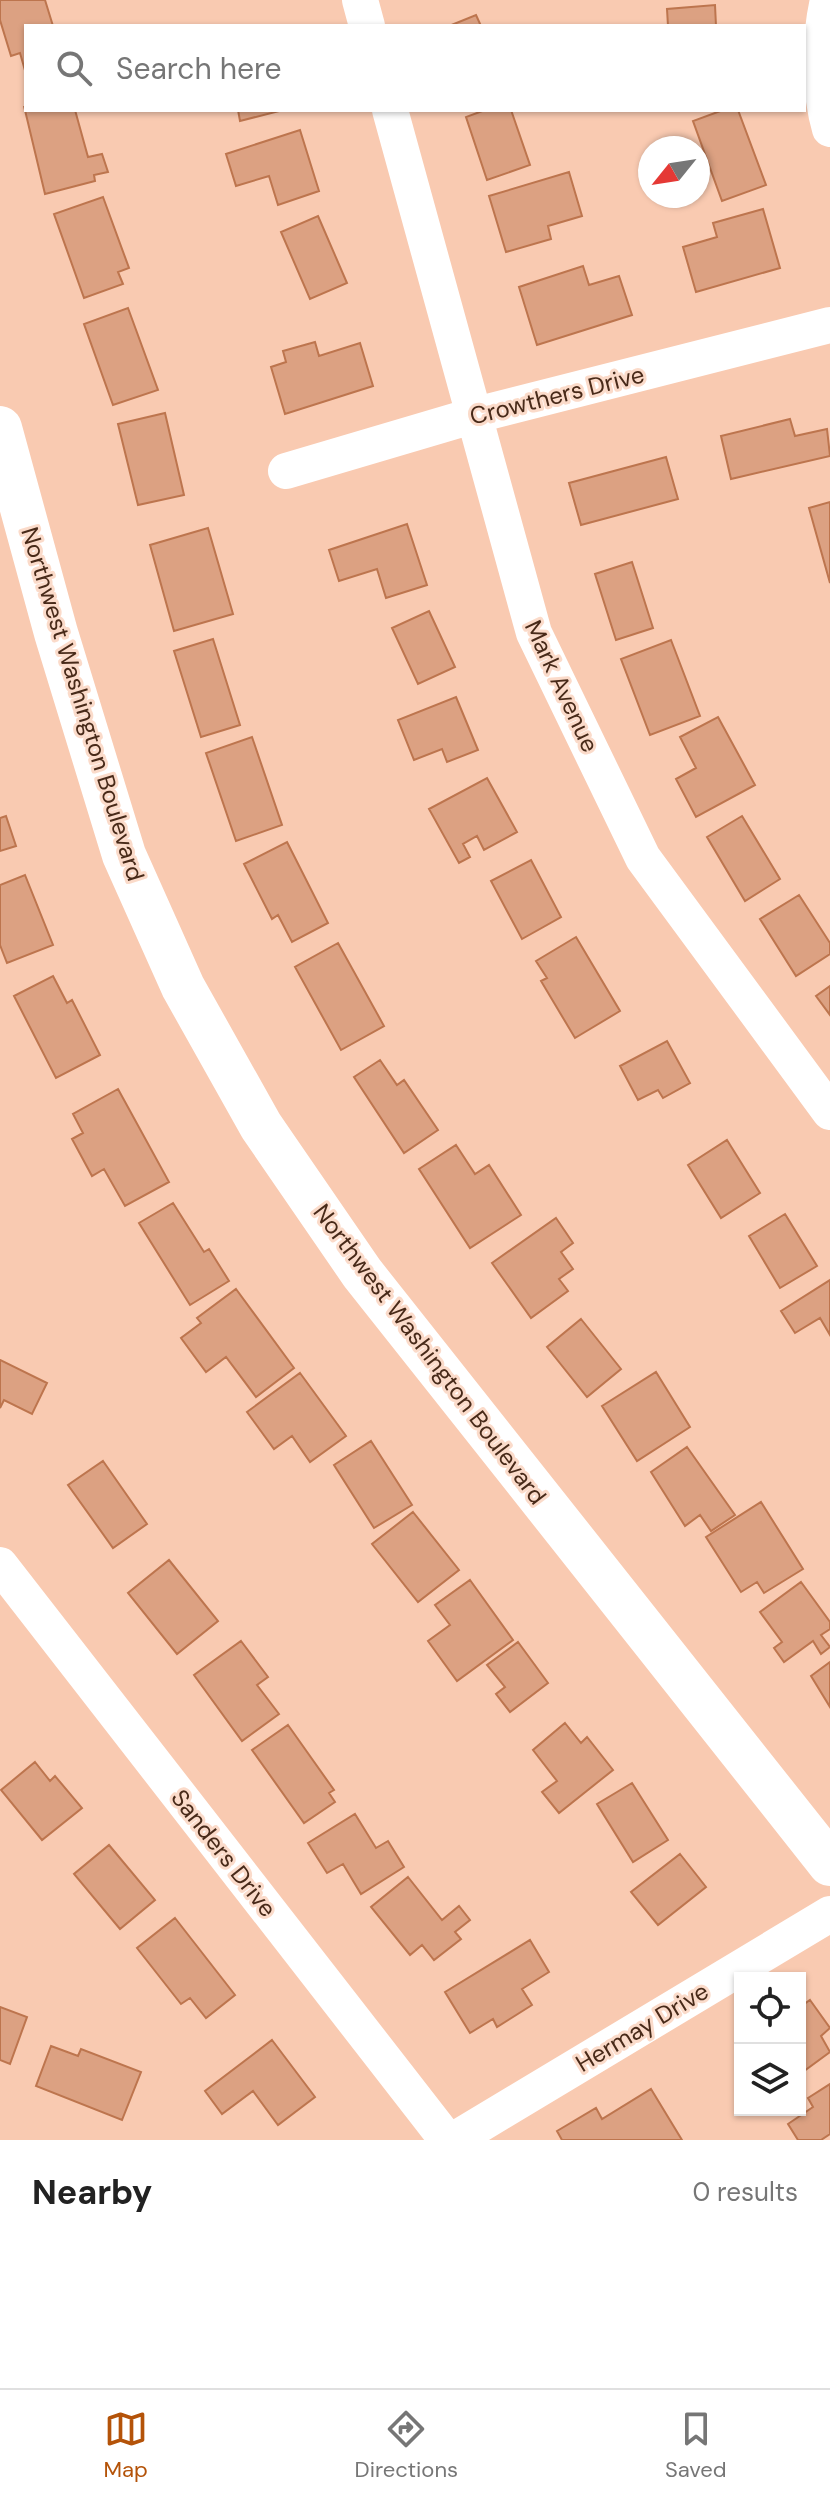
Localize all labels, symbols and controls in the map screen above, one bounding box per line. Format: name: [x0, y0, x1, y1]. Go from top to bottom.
search box: [24, 24, 806, 112]
icon: search: [52, 46, 96, 90]
text: Search here: [116, 49, 282, 88]
north arrow: [638, 136, 710, 208]
street label: Crowthers Drive: [467, 358, 647, 432]
street label: Northwest Washington Boulevard: [14, 523, 152, 885]
street label: Mark Avenue: [518, 615, 606, 757]
street label: Northwest Washington Boulevard: [307, 1197, 553, 1511]
street label: Sanders Drive: [165, 1783, 283, 1923]
map controls: [734, 1972, 806, 2116]
button: locate: [734, 1972, 806, 2044]
street label: Hermay Drive: [570, 1975, 714, 2079]
button: layers: [734, 2044, 806, 2116]
text: Nearby: [32, 2170, 152, 2215]
text: 0 results: [692, 2175, 798, 2209]
tab: Map: [103, 2407, 148, 2484]
tab: Directions: [355, 2407, 458, 2484]
tab: Saved: [665, 2407, 727, 2484]

